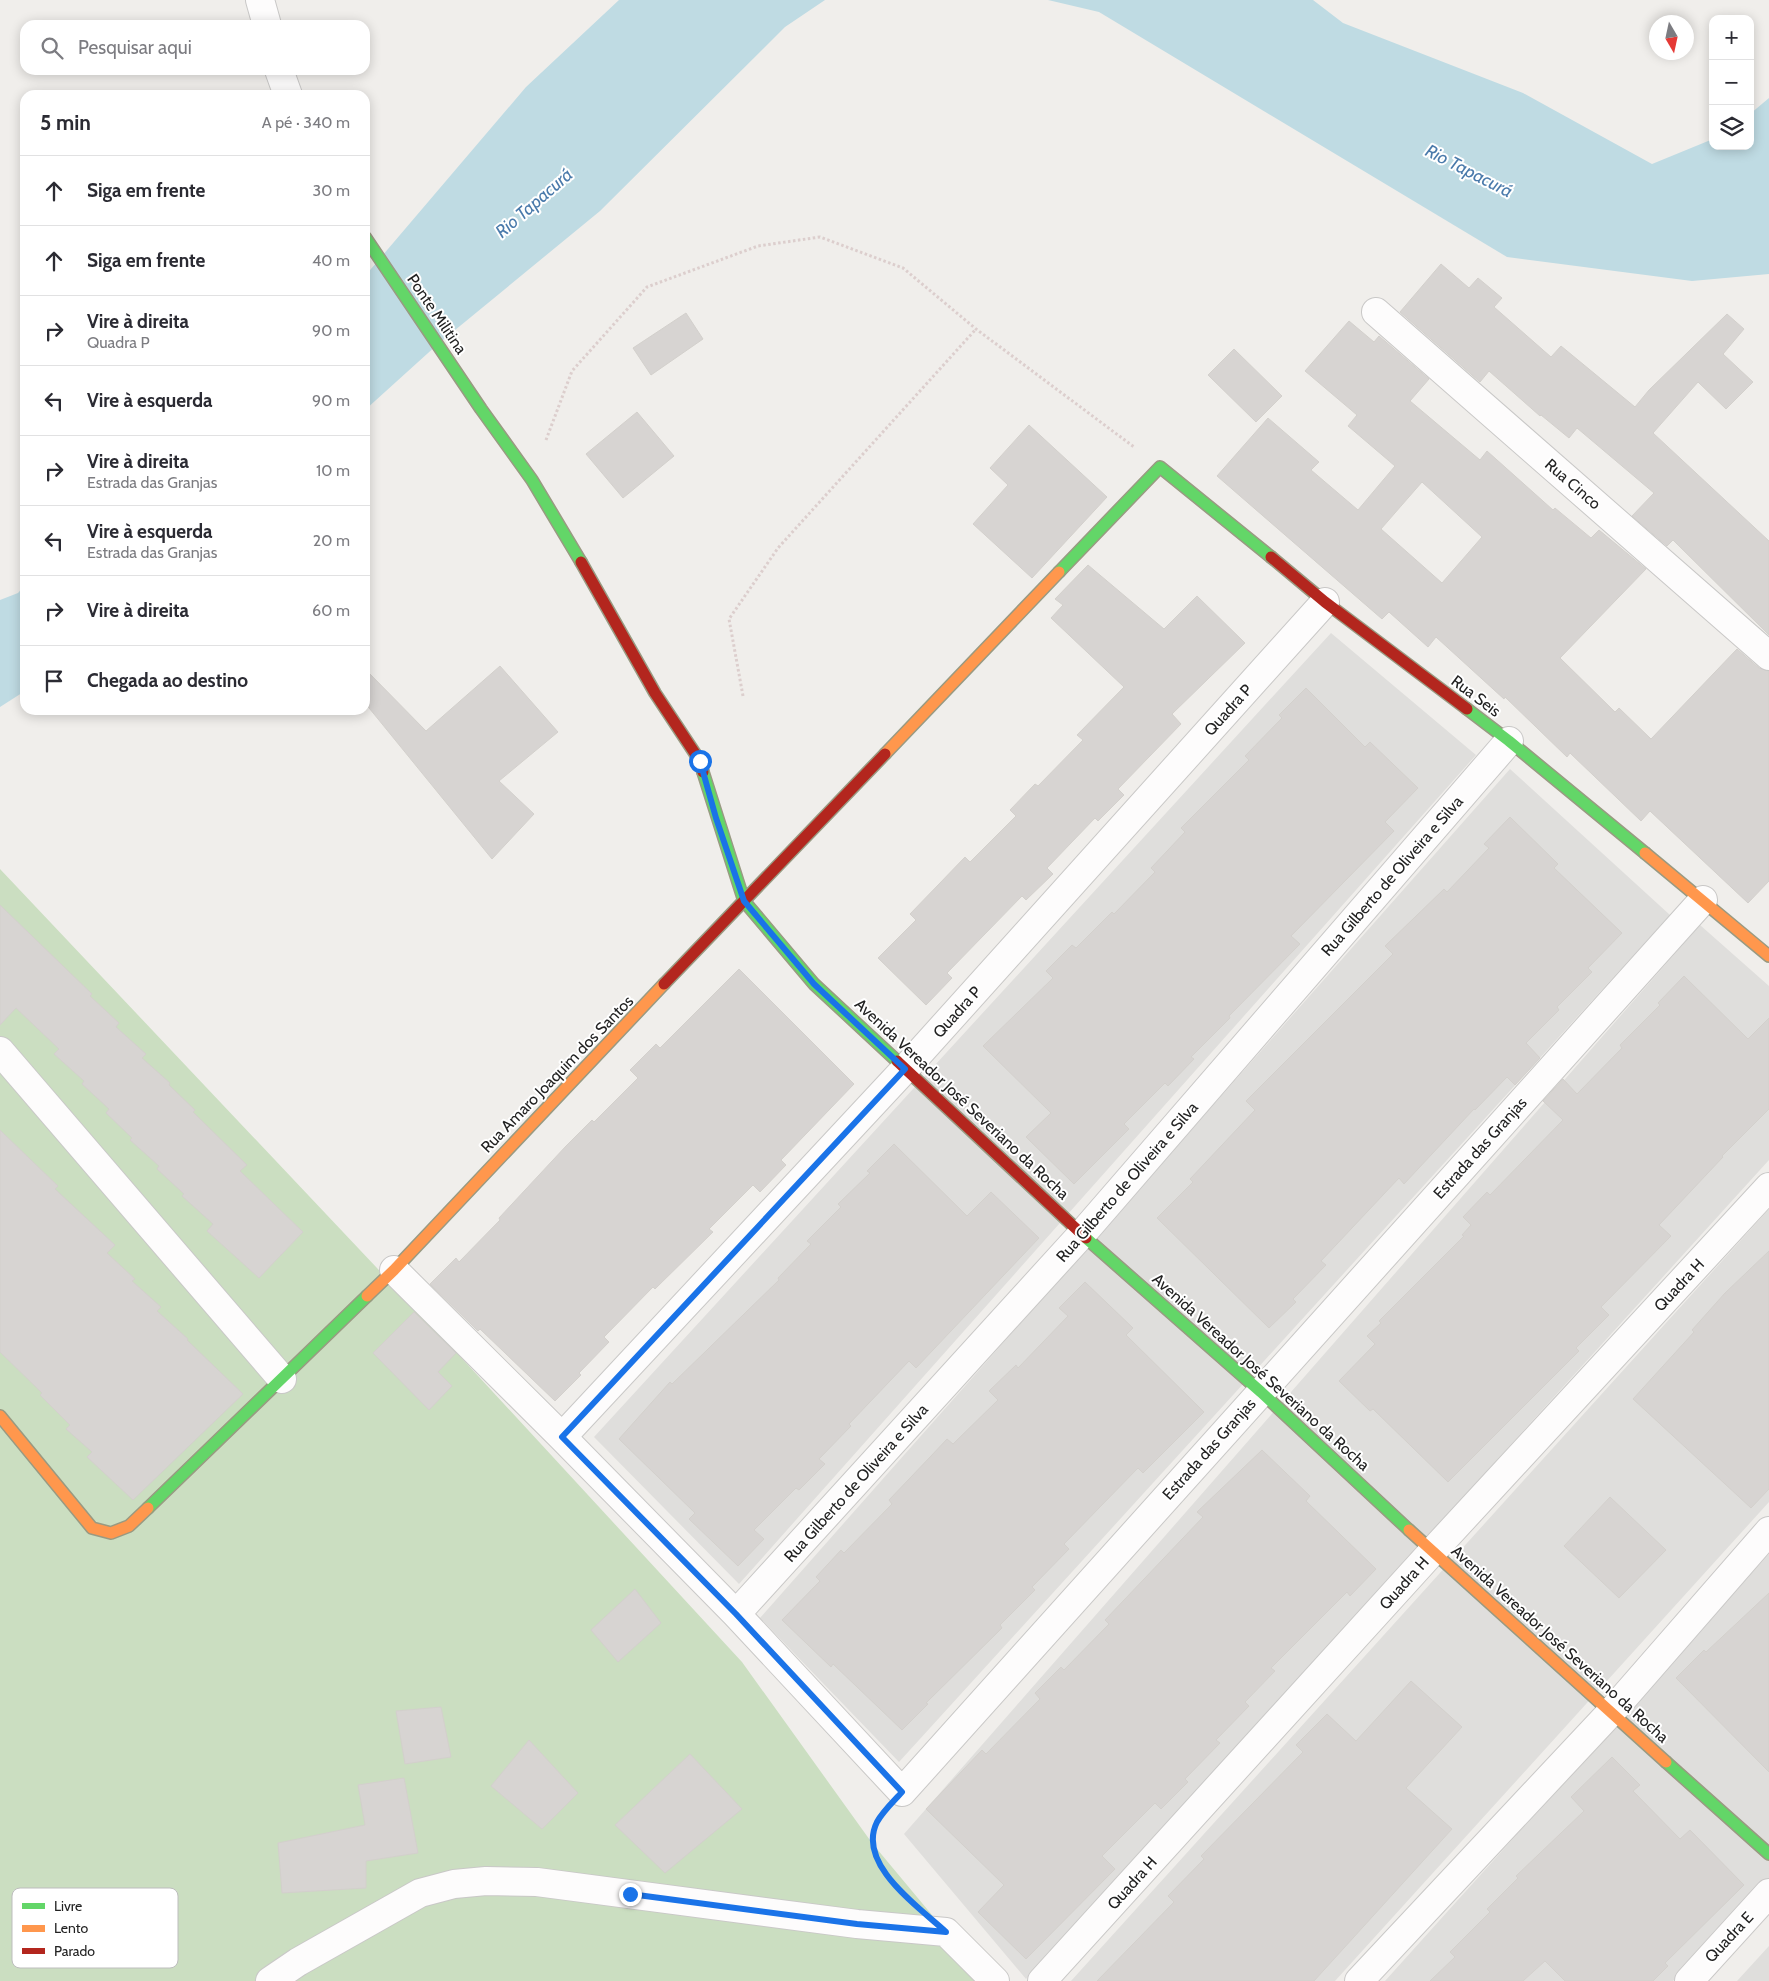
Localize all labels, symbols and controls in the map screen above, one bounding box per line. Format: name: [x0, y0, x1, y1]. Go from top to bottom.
north arrow: [1649, 15, 1694, 60]
map controls: [1709, 15, 1754, 150]
button: +: [1709, 15, 1754, 60]
search box: [20, 20, 370, 75]
icon: search: [38, 34, 66, 62]
text: Pesquisar aqui: [78, 36, 192, 59]
button: −: [1709, 60, 1754, 105]
button: layers: [1709, 105, 1754, 150]
text: 5 min: [40, 110, 91, 135]
text: A pé · 340 m: [262, 113, 350, 132]
water label: Rio Tapacurá: [1422, 140, 1516, 202]
water label: Rio Tapacurá: [491, 163, 577, 243]
icon: ahead: [40, 177, 68, 205]
text: Siga em frente: [87, 179, 205, 202]
text: 30 m: [313, 181, 350, 200]
icon: ahead: [40, 247, 68, 275]
text: Siga em frente: [87, 249, 205, 272]
text: 40 m: [312, 251, 350, 270]
street label: Ponte Militina: [403, 270, 471, 358]
text: Vire à direita: [87, 310, 189, 333]
icon: right: [40, 317, 68, 345]
text: 90 m: [312, 321, 350, 340]
text: Quadra P: [87, 333, 150, 352]
icon: left: [40, 387, 68, 415]
text: Vire à esquerda: [87, 389, 213, 412]
text: 90 m: [312, 391, 350, 410]
text: Vire à direita: [87, 450, 189, 473]
street label: Rua Cinco: [1541, 455, 1605, 514]
icon: right: [40, 457, 68, 485]
text: 10 m: [316, 461, 350, 480]
text: Estrada das Granjas: [87, 473, 217, 492]
text: Vire à esquerda: [87, 520, 213, 543]
icon: left: [40, 527, 68, 555]
text: 20 m: [313, 531, 350, 550]
text: Estrada das Granjas: [87, 543, 217, 562]
icon: right: [40, 597, 68, 625]
text: Vire à direita: [87, 599, 189, 622]
text: 60 m: [312, 601, 350, 620]
icon: arrive: [40, 667, 68, 695]
text: Chegada ao destino: [87, 669, 248, 692]
street label: Rua Seis: [1448, 671, 1505, 721]
street label: Quadra P: [1200, 680, 1256, 740]
route start: [689, 750, 712, 773]
street label: Rua Gilberto de Oliveira e Silva: [1317, 792, 1467, 960]
street label: Quadra P: [929, 982, 985, 1042]
street label: Rua Amaro Joaquim dos Santos: [477, 991, 637, 1157]
street label: Avenida Vereador José Severiano da Rocha: [851, 995, 1073, 1204]
street label: Estrada das Granjas: [1429, 1093, 1531, 1203]
street label: Rua Gilberto de Oliveira e Silva: [1052, 1098, 1202, 1266]
street label: Quadra H: [1650, 1255, 1708, 1315]
street label: Avenida Vereador José Severiano da Rocha: [1149, 1269, 1374, 1475]
street label: Estrada das Granjas: [1158, 1394, 1260, 1504]
street label: Rua Gilberto de Oliveira e Silva: [780, 1400, 932, 1566]
street label: Avenida Vereador José Severiano da Rocha: [1448, 1541, 1673, 1747]
street label: Quadra H: [1375, 1553, 1433, 1613]
street label: Quadra H: [1103, 1853, 1161, 1913]
route end: [619, 1883, 642, 1906]
legend: [12, 1888, 178, 1968]
text: Livre: [54, 1897, 82, 1915]
street label: Quadra E: [1701, 1908, 1757, 1966]
text: Lento: [54, 1919, 88, 1937]
text: Parado: [54, 1942, 95, 1960]

